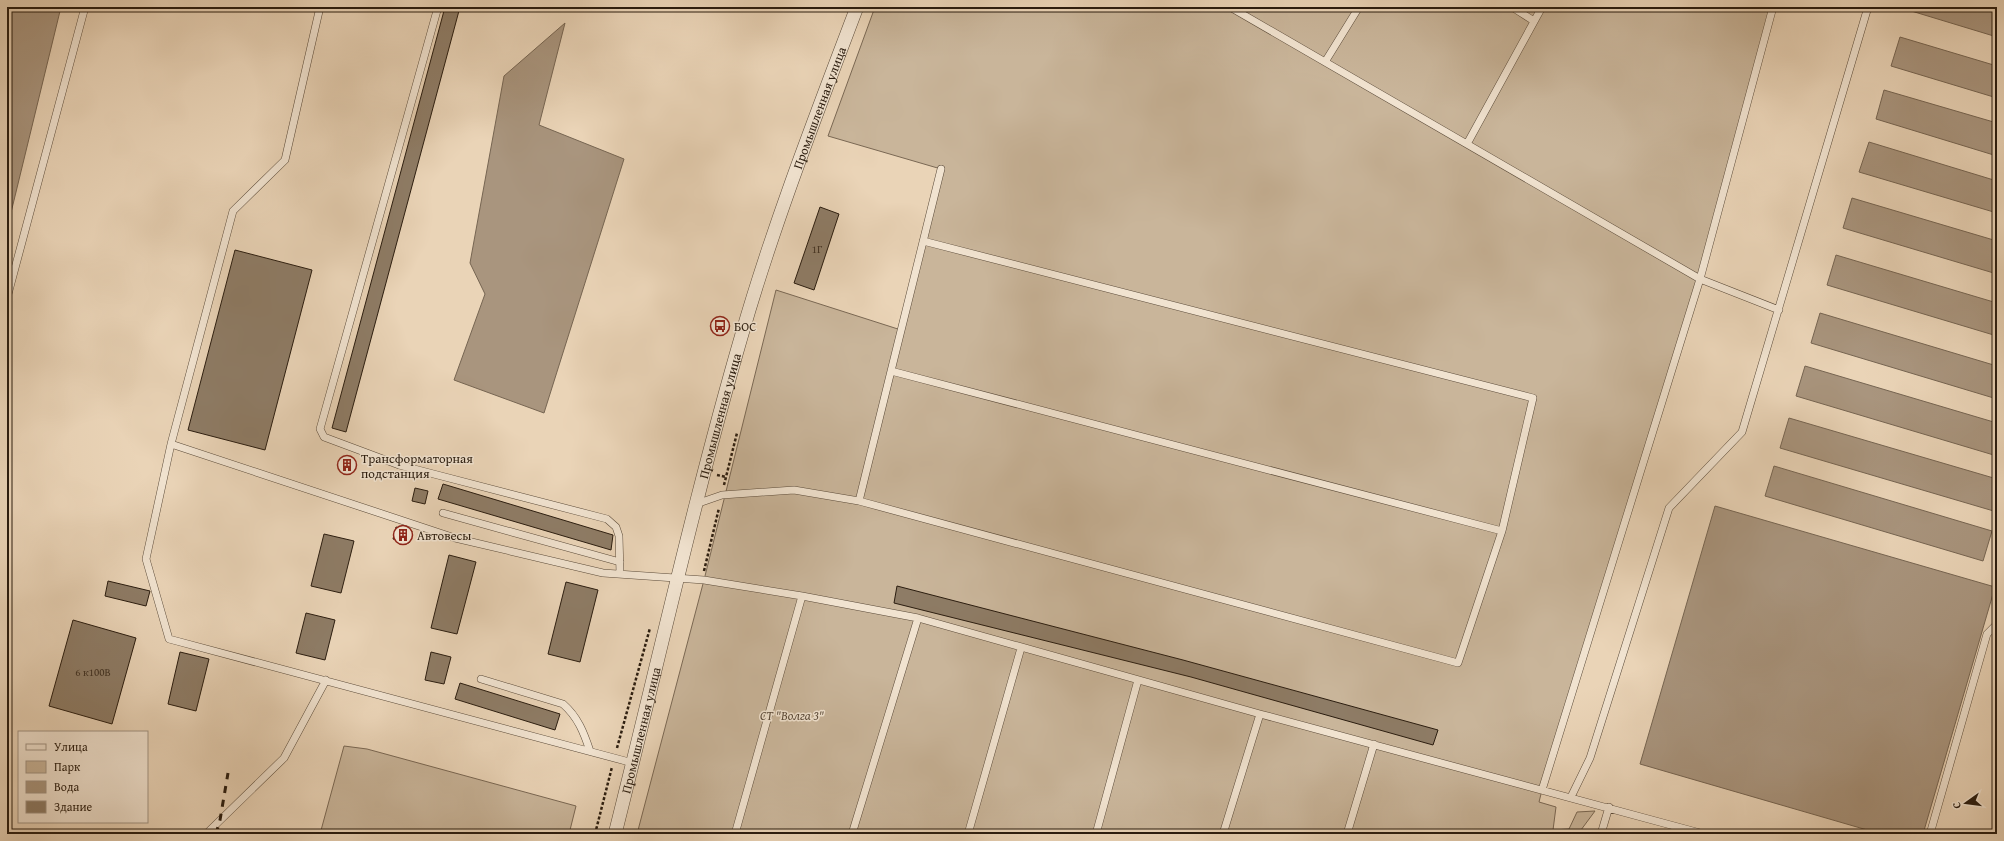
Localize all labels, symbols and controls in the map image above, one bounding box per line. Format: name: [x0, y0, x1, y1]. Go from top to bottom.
street label: Промышленная улица: [788, 43, 851, 172]
house number: 1Г: [812, 241, 823, 257]
bus stop icon: БОС: [709, 315, 731, 337]
place label: БОС: [734, 317, 756, 336]
street label: Промышленная улица: [693, 350, 746, 481]
place label: Трансформаторная подстанция: [361, 449, 473, 483]
building icon: Трансформаторная подстанция: [336, 454, 358, 476]
building icon: Автовесы: [392, 524, 414, 546]
place label: Автовесы: [417, 526, 471, 545]
house number: 6 к100В: [75, 664, 111, 680]
street label: Промышленная улица: [616, 664, 665, 795]
park label: СТ "Волга 3": [760, 706, 824, 725]
legend: [18, 731, 148, 823]
text: Улица: [54, 738, 88, 755]
text: Парк: [54, 758, 81, 775]
text: Вода: [54, 778, 79, 795]
north arrow: [1946, 783, 1986, 823]
text: Здание: [54, 798, 93, 815]
text: С: [1948, 800, 1965, 810]

